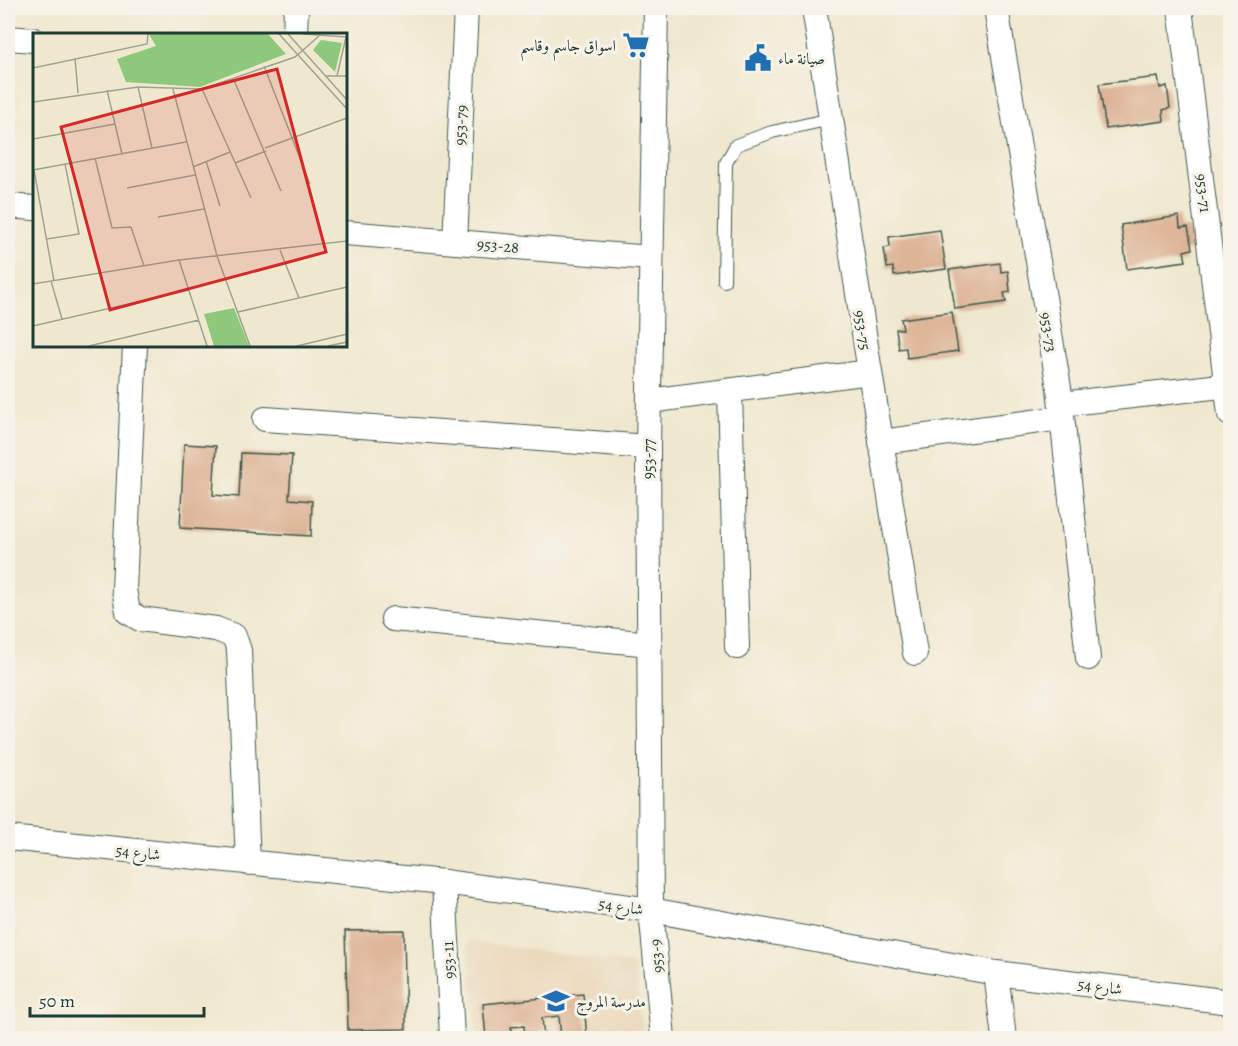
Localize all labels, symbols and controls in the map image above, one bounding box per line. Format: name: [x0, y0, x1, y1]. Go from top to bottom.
supermarket icon: اسواق جاسم وقاسم: [621, 30, 651, 60]
inset map: [33, 33, 346, 346]
place label: اسواق جاسم وقاسم: [520, 35, 616, 62]
public building icon: صيانة ماء: [743, 43, 773, 73]
place label: صيانة ماء: [778, 48, 825, 70]
street label: 953-79: [449, 104, 473, 146]
street label: 953-71: [1190, 172, 1216, 214]
street label: 953-28: [476, 233, 520, 259]
street label: 953-75: [848, 308, 876, 352]
street label: 953-73: [1034, 311, 1062, 354]
street label: 953-77: [638, 439, 660, 479]
street label: شارع 54: [114, 840, 161, 868]
street label: شارع 54: [597, 893, 645, 923]
street label: 953-9: [645, 938, 669, 974]
street label: 953-11: [437, 940, 461, 979]
street label: شارع 54: [1076, 973, 1124, 1003]
scale bar: [30, 980, 204, 1018]
school or university icon: مدرسة المروج: [541, 986, 571, 1016]
text: 50 m: [39, 989, 75, 1013]
place label: مدرسة المروج: [576, 991, 646, 1016]

